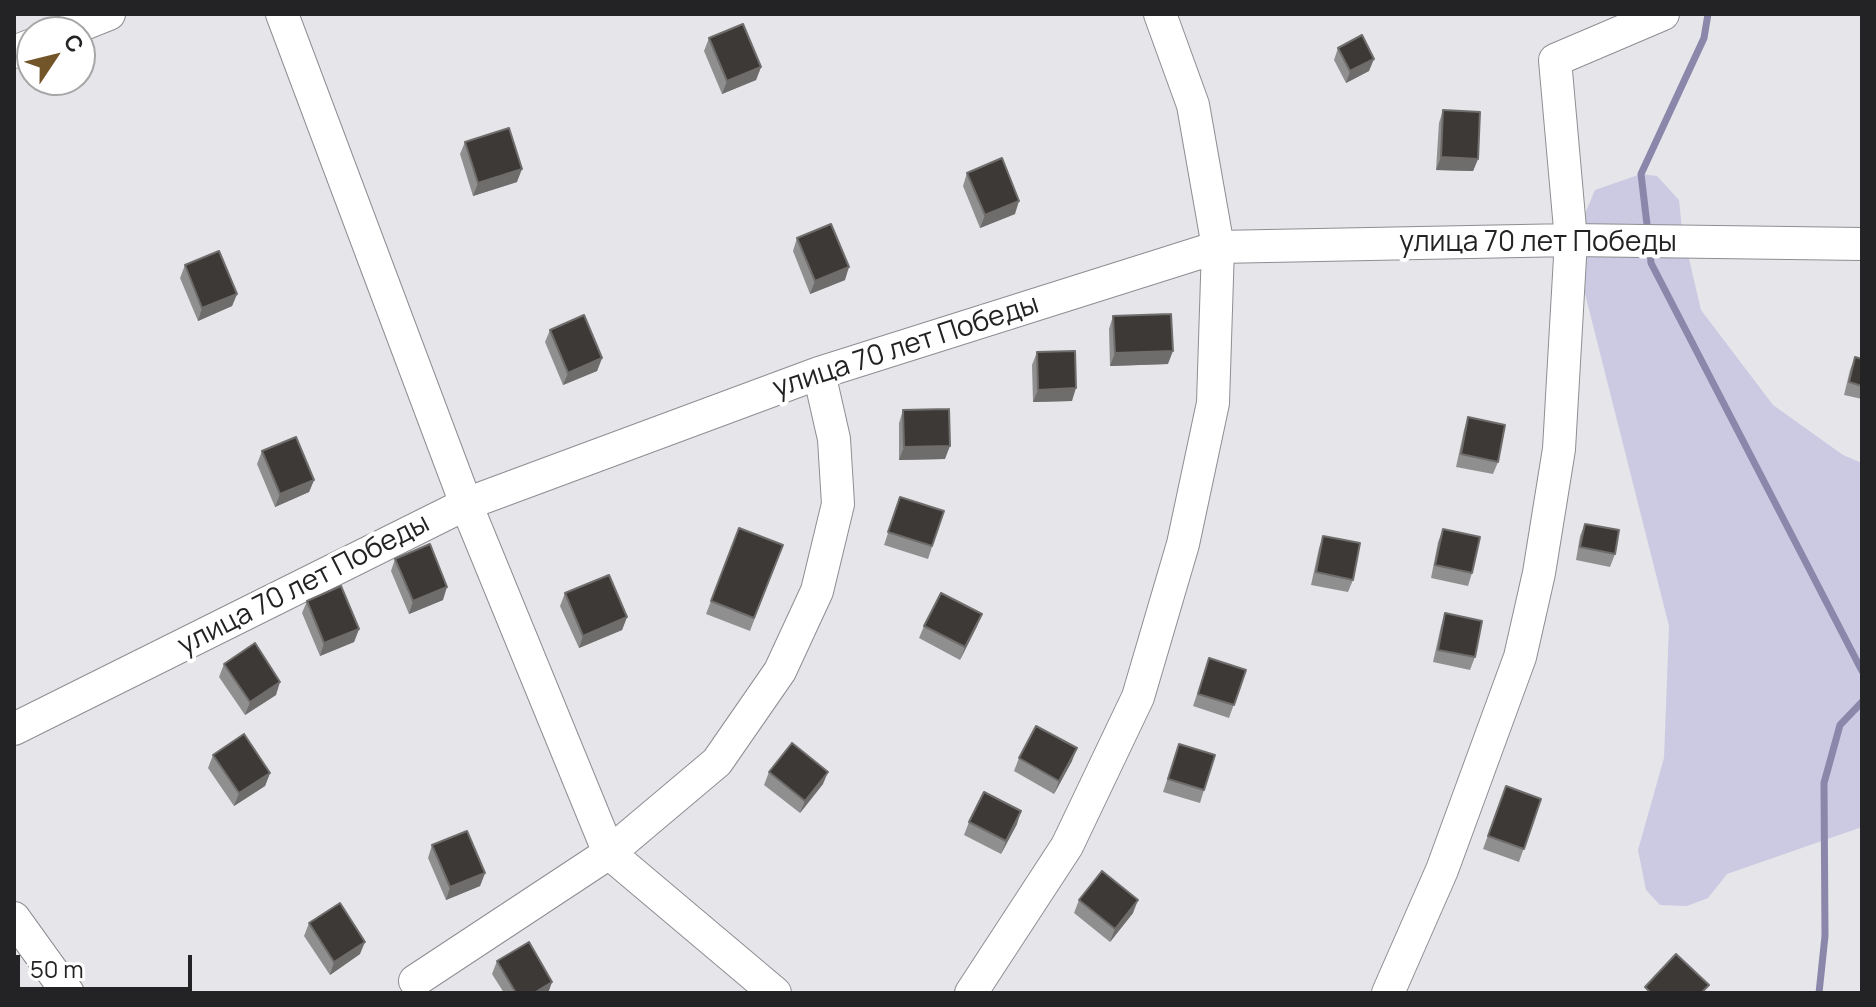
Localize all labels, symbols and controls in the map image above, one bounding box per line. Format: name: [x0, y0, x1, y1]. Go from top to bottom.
north arrow: [16, 16, 96, 96]
text: С: [57, 28, 91, 59]
street label: улица 70 лет Победы: [1399, 226, 1677, 260]
street label: улица 70 лет Победы: [769, 288, 1043, 406]
street label: улица 70 лет Победы: [173, 507, 435, 663]
scale bar: [20, 939, 196, 989]
text: 50 m: [30, 952, 84, 985]

